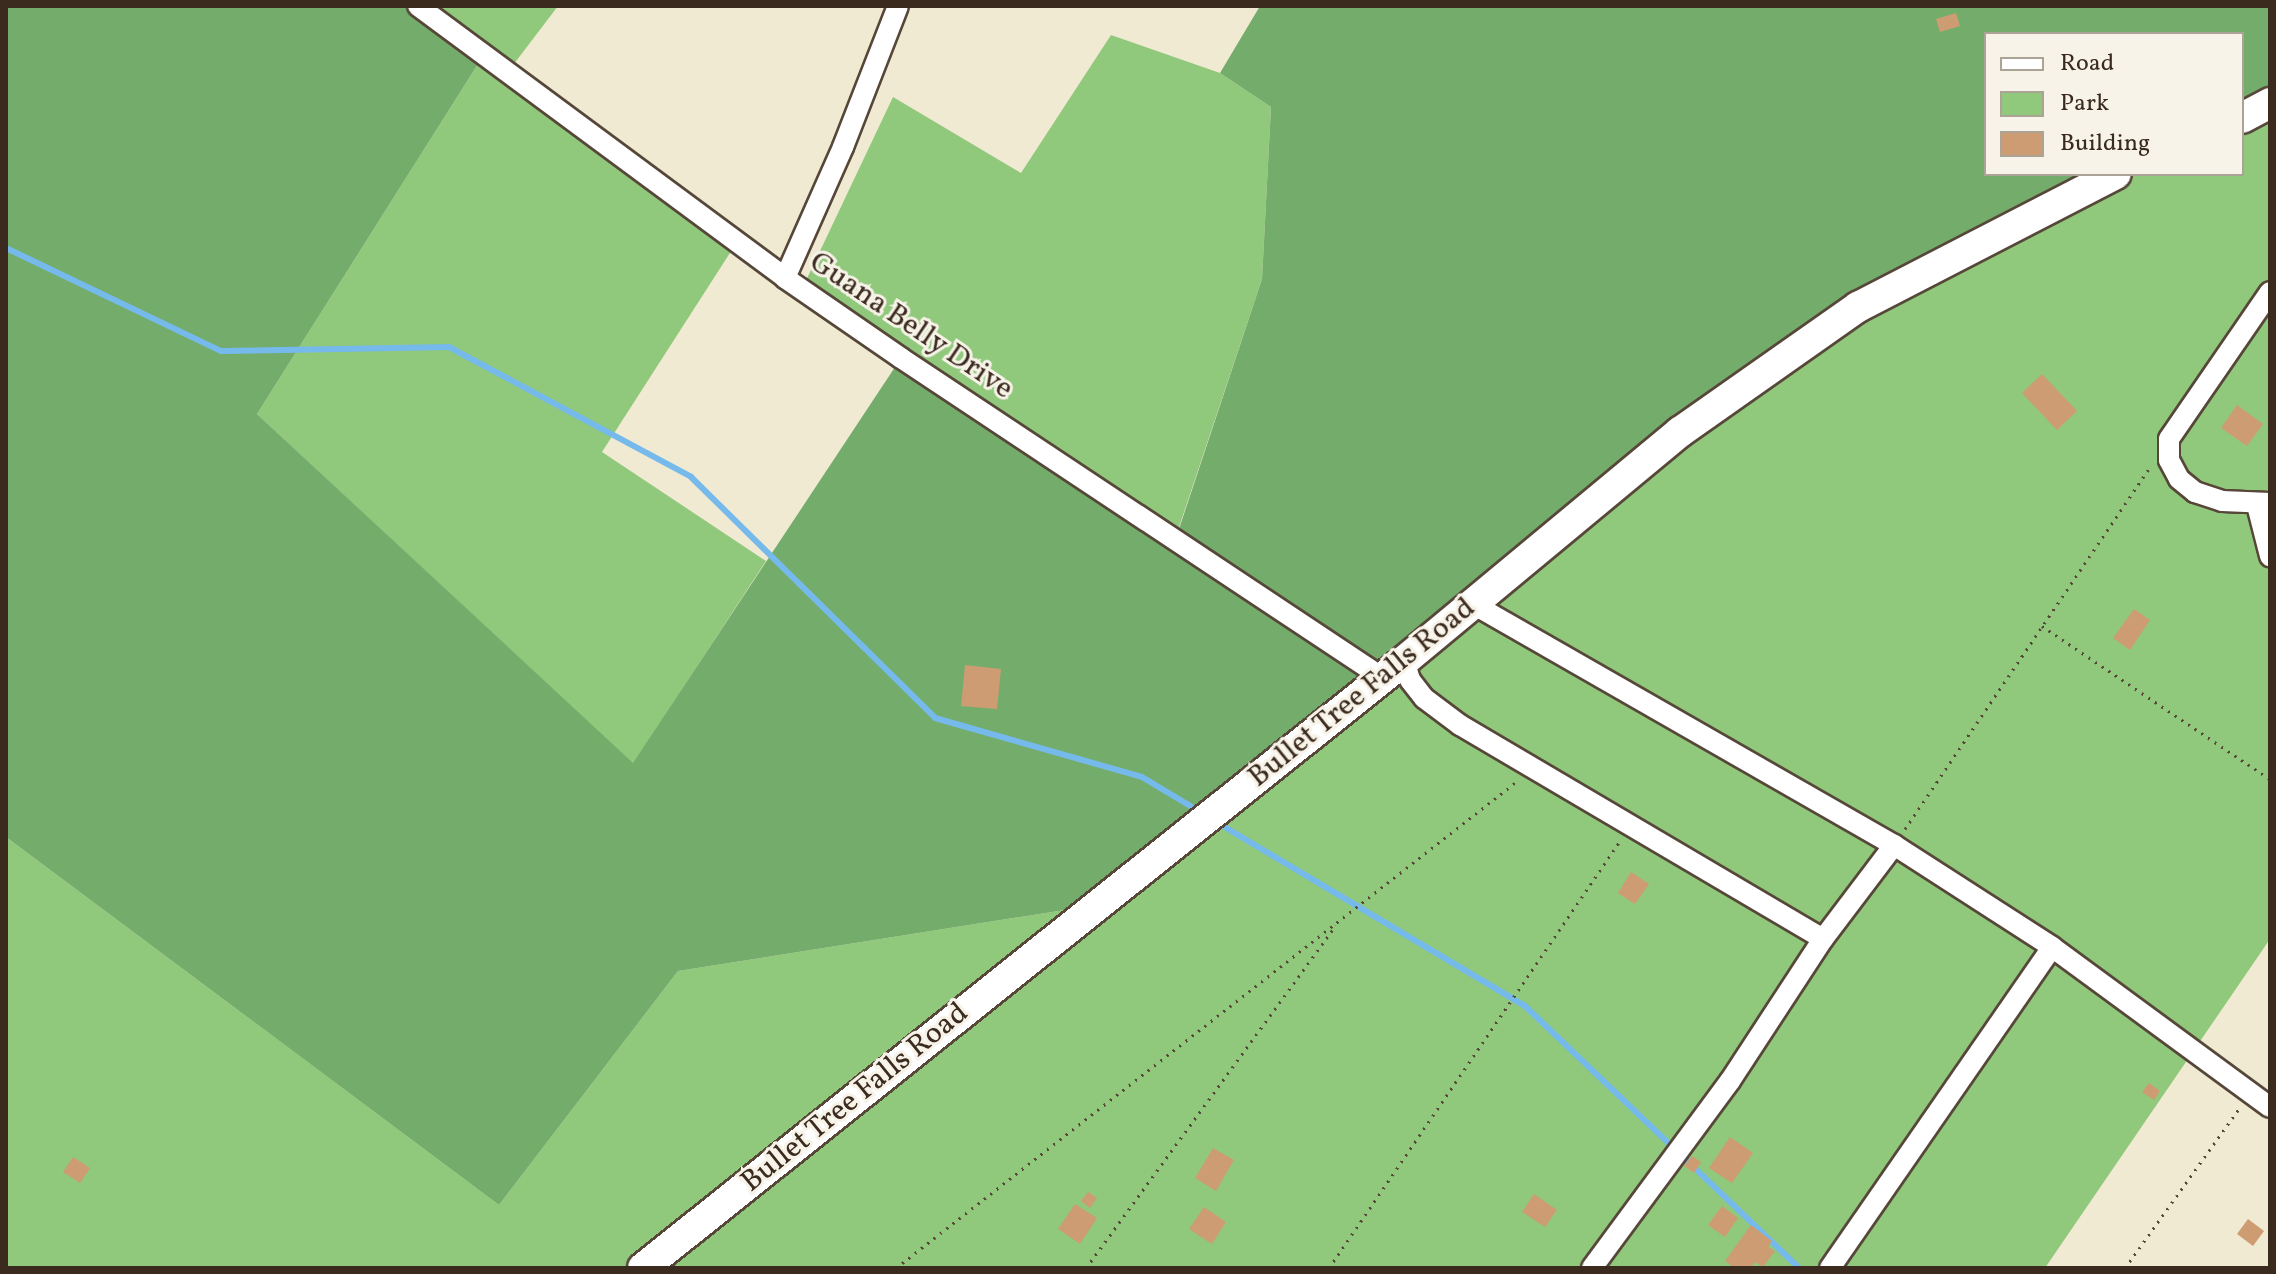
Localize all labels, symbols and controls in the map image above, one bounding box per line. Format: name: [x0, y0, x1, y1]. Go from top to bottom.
legend: [1984, 32, 2244, 176]
text: Road: [2060, 47, 2114, 81]
text: Park: [2060, 87, 2109, 121]
text: Building: [2060, 127, 2150, 161]
street label: Guana Belly Drive: [802, 244, 1020, 408]
street label: Bullet Tree Falls Road: [1241, 590, 1483, 796]
street label: Bullet Tree Falls Road: [734, 995, 976, 1201]

